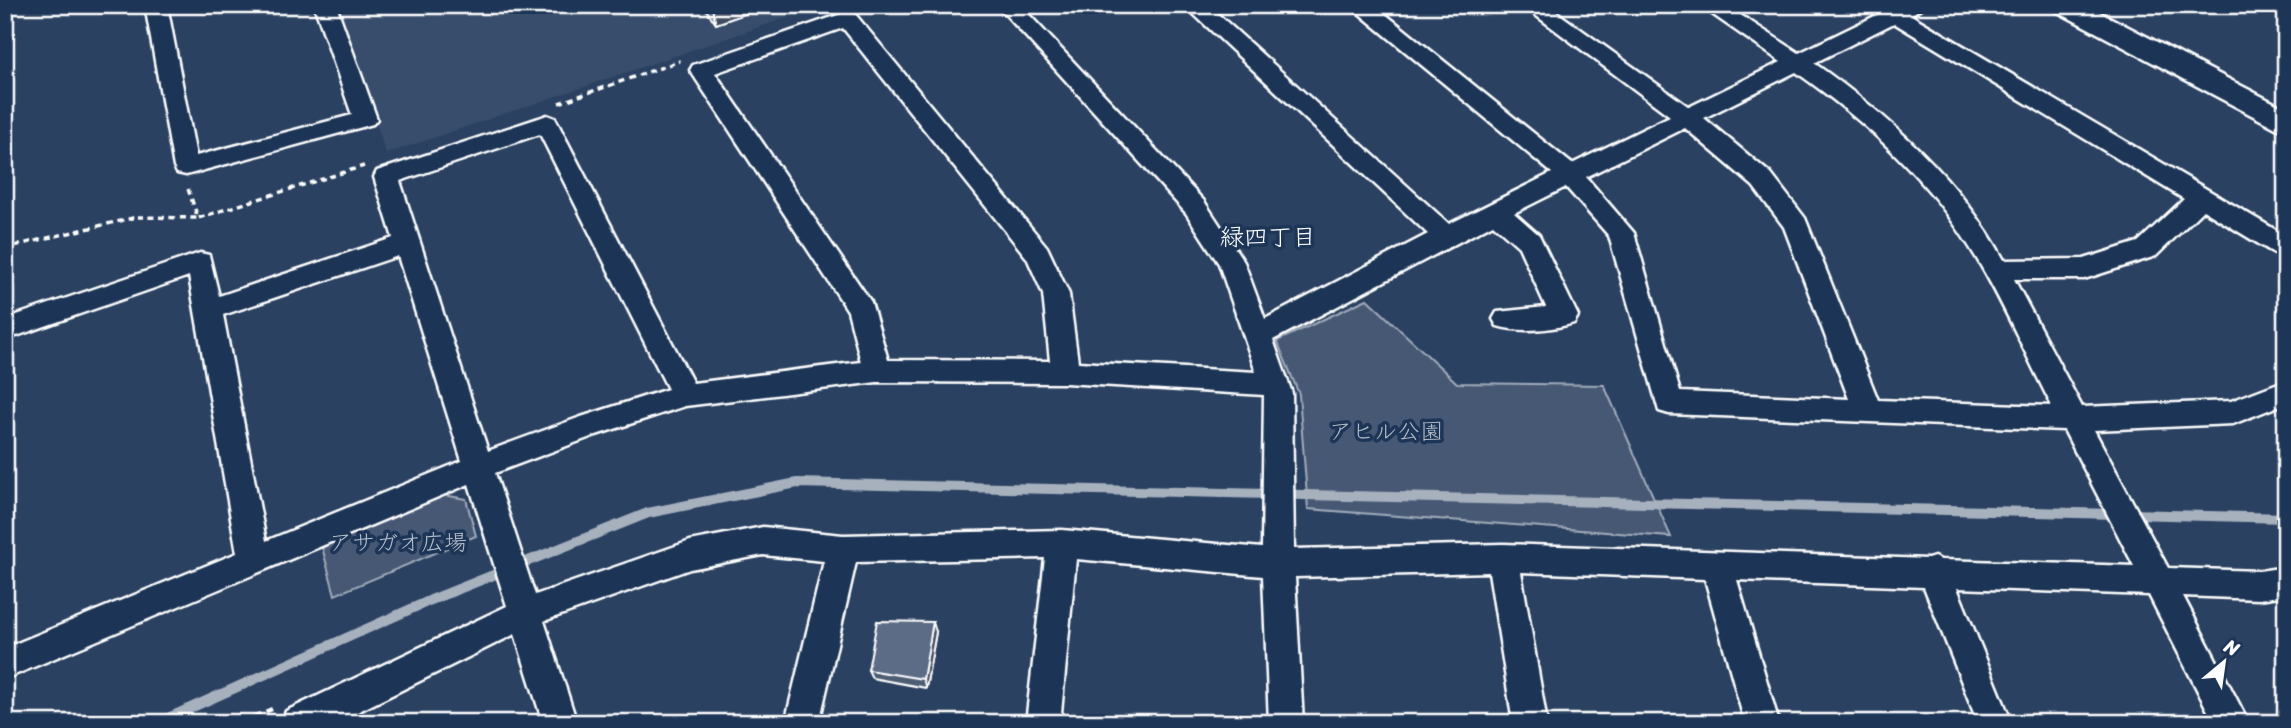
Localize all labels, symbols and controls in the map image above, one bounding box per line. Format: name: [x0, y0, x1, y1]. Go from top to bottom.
district label: 緑四丁目: [1220, 216, 1316, 258]
park label: アヒル公園: [1329, 411, 1443, 452]
park label: アサガオ広場: [329, 522, 467, 563]
north arrow: [2190, 626, 2260, 696]
text: N: [2217, 629, 2246, 666]

